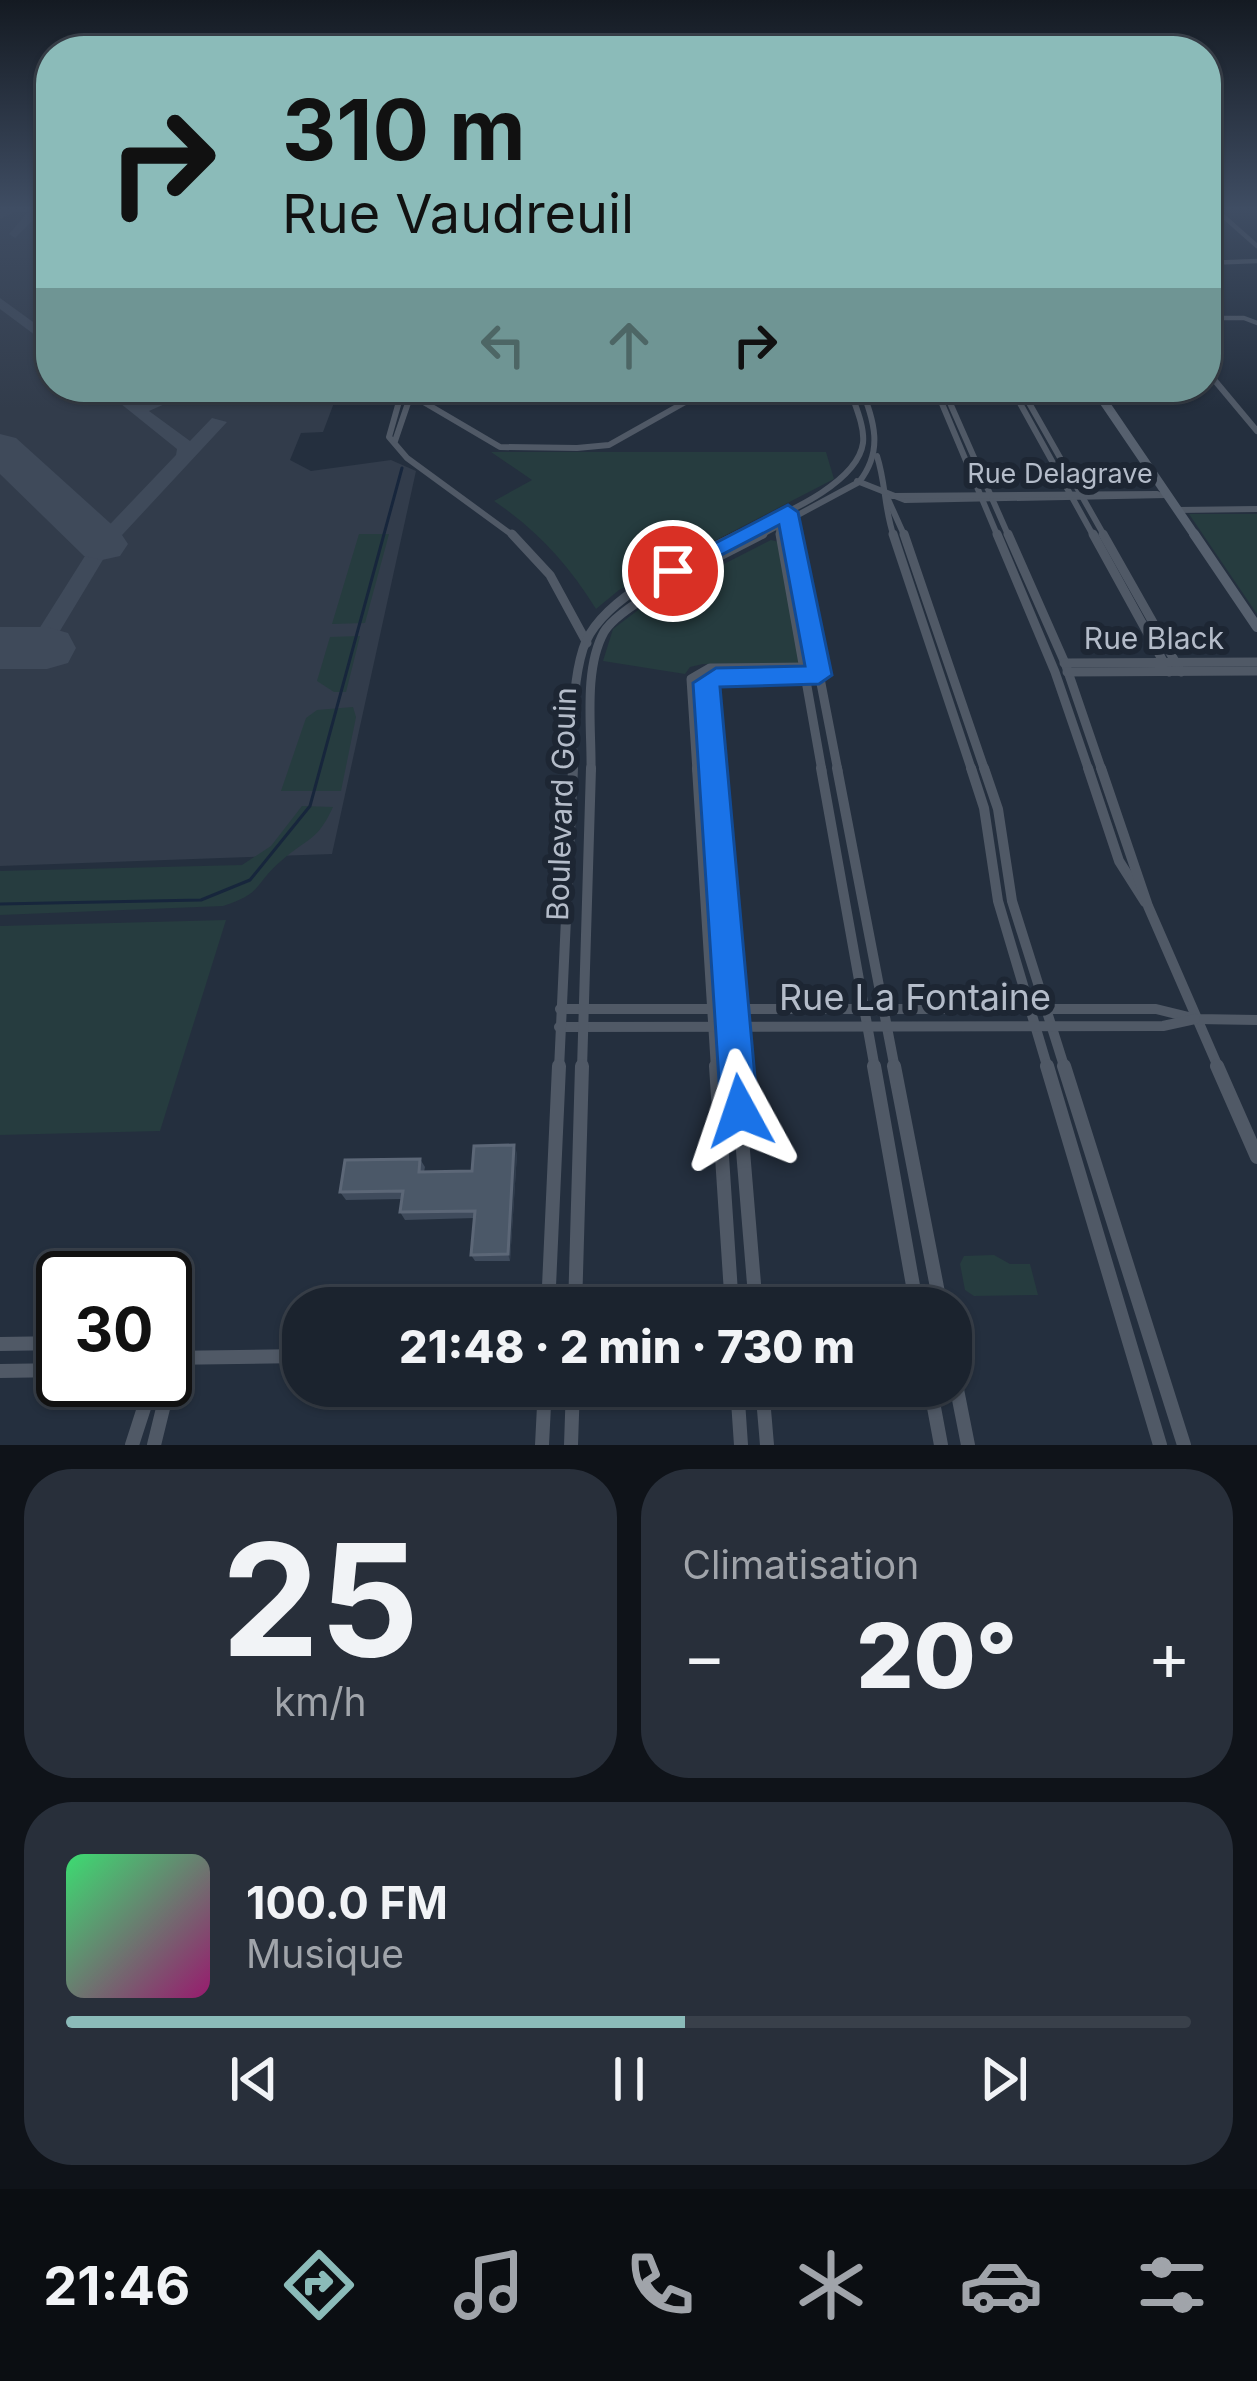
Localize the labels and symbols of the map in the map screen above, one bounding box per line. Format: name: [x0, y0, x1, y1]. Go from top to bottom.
street label: Rue Delagrave: [967, 457, 1153, 490]
pin: [622, 520, 724, 622]
street label: Rue Black: [1084, 620, 1225, 656]
street label: Boulevard Gouin: [539, 687, 583, 921]
street label: Rue La Fontaine: [779, 975, 1051, 1019]
position arrow: [677, 1048, 803, 1174]
speed limit sign: 30: [36, 1251, 192, 1407]

